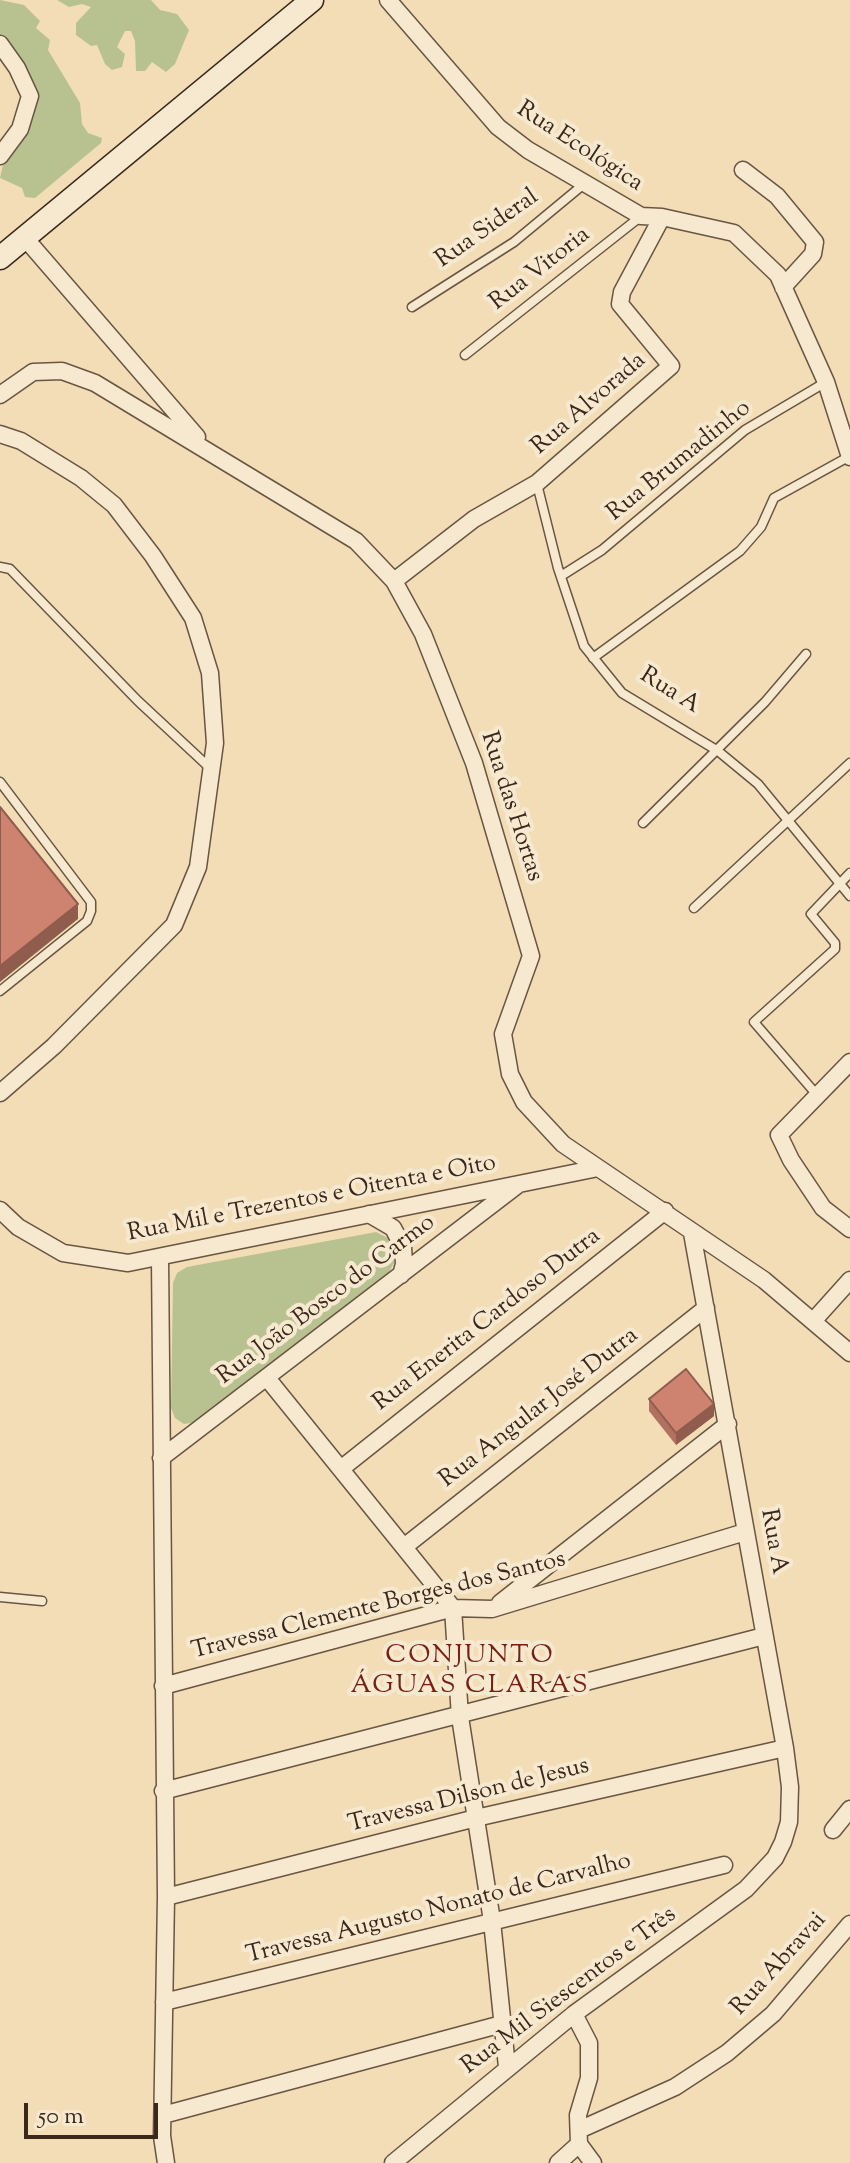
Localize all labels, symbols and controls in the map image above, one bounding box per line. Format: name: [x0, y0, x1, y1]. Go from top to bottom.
street label: Rua Ecológica: [510, 96, 648, 200]
street label: Rua Sideral: [431, 184, 545, 276]
street label: Rua Vitoria: [485, 222, 597, 318]
street label: Rua Alvorada: [527, 348, 653, 462]
street label: Rua Brumadinho: [602, 395, 758, 529]
street label: Rua A: [633, 662, 705, 722]
street label: Rua das Hortas: [472, 729, 548, 885]
street label: Rua Mil e Trezentos e Oitenta e Oito: [125, 1150, 499, 1250]
street label: Rua João Bosco do Carmo: [212, 1210, 442, 1392]
street label: Rua Enerita Cardoso Dutra: [369, 1223, 607, 1419]
street label: Rua Angular José Dutra: [435, 1323, 645, 1495]
street label: Rua A: [752, 1507, 792, 1577]
street label: Travessa Clemente Borges dos Santos: [189, 1547, 569, 1667]
district label: CONJUNTO ÁGUAS CLARAS: [350, 1642, 590, 1704]
street label: Travessa Dilson de Jesus: [345, 1753, 593, 1841]
street label: Travessa Augusto Nonato de Carvalho: [244, 1848, 634, 1972]
street label: Rua Mil Siescentos e Três: [457, 1902, 683, 2082]
street label: Rua Abravai: [726, 1907, 834, 2023]
scale bar: [28, 2087, 162, 2137]
text: 50 m: [38, 2100, 84, 2134]

